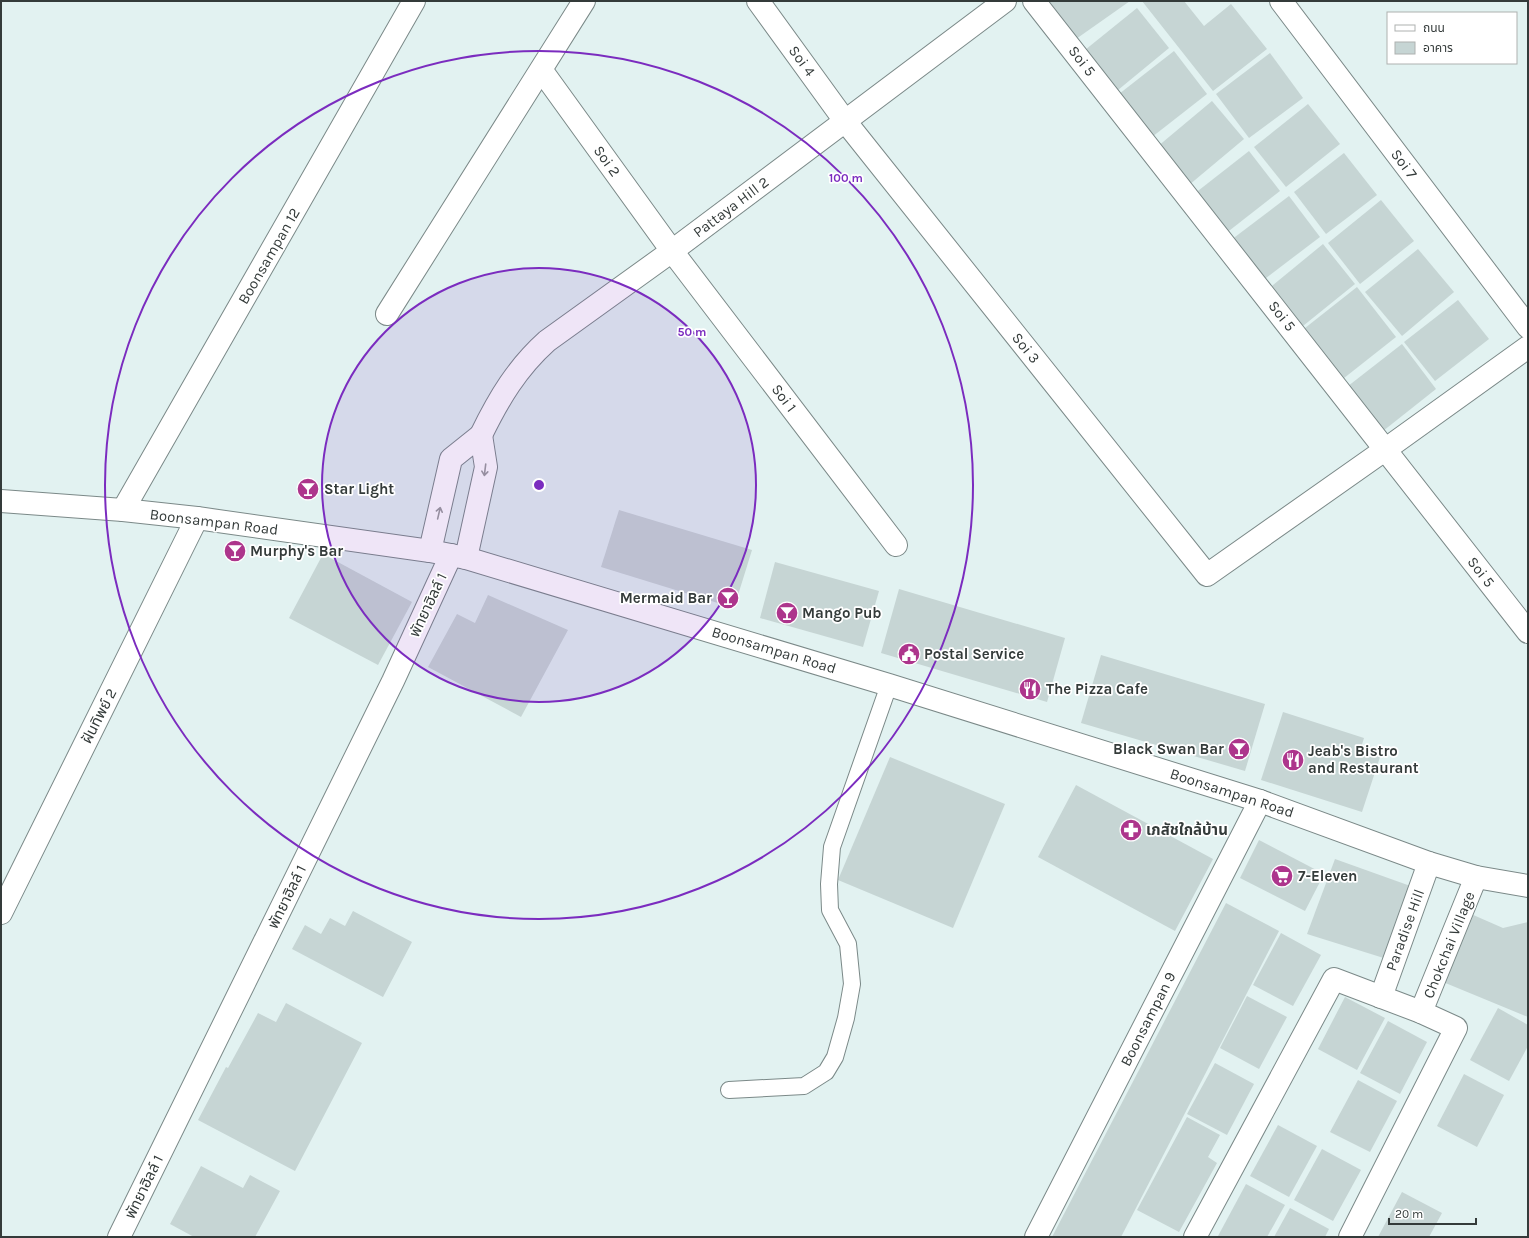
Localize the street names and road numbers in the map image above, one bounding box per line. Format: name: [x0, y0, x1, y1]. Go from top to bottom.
street label: Soi 4: [785, 42, 820, 80]
street label: Soi 5: [1065, 42, 1099, 80]
street label: Soi 2: [590, 142, 624, 180]
street label: Soi 7: [1387, 146, 1421, 182]
street label: Pattaya Hill 2: [690, 173, 772, 241]
street label: Boonsampan 12: [234, 205, 304, 307]
street label: Soi 5: [1265, 297, 1299, 335]
street label: Soi 3: [1008, 329, 1044, 367]
street label: Soi 1: [768, 380, 800, 416]
street label: Boonsampan Road: [149, 505, 279, 539]
street label: Soi 5: [1464, 553, 1498, 591]
street label: พัทยาฮิลล์ 1: [405, 570, 451, 640]
street label: Boonsampan Road: [710, 623, 838, 677]
street label: ฝันทิพย์ 2: [77, 685, 121, 747]
street label: Boonsampan Road: [1168, 764, 1296, 822]
street label: พัทยาฮิลล์ 1: [264, 862, 310, 932]
street label: Paradise Hill: [1382, 887, 1428, 973]
street label: Chokchai Village: [1419, 889, 1479, 1001]
street label: Boonsampan 9: [1117, 969, 1179, 1069]
street label: พัทยาฮิลล์ 1: [121, 1152, 167, 1222]

